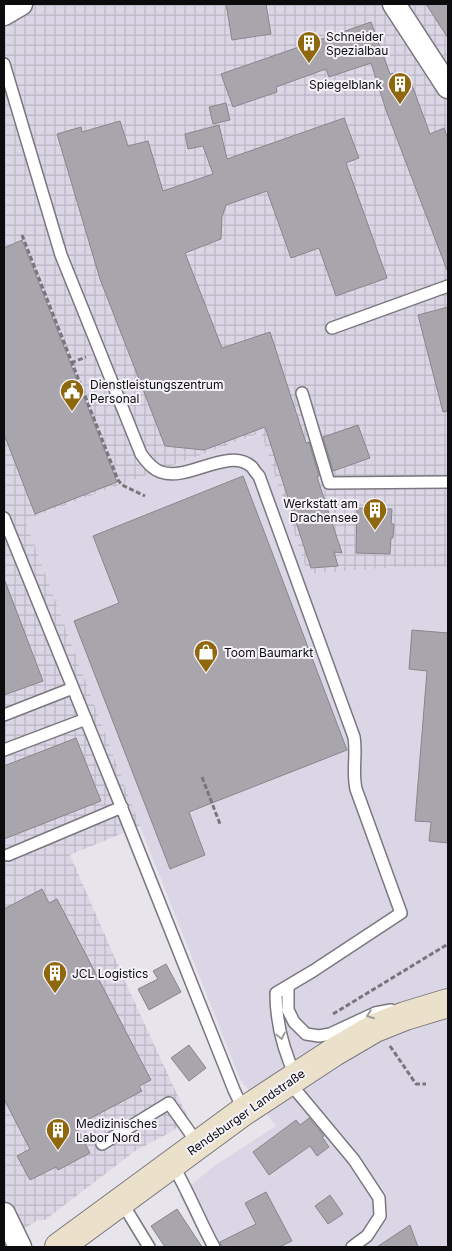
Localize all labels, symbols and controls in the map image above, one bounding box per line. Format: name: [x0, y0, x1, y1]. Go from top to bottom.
place label: Schneider Spezialbau: [326, 29, 388, 58]
building icon: Schneider Spezialbau: [296, 30, 322, 64]
building icon: Spiegelblank: [387, 71, 413, 105]
place label: Spiegelblank: [309, 77, 382, 92]
place label: Dienstleistungszentrum Personal: [90, 377, 223, 406]
public building icon: Dienstleistungszentrum Personal: [59, 378, 85, 412]
place label: Werkstatt am Drachensee: [283, 496, 358, 525]
building icon: Werkstatt am Drachensee: [362, 497, 388, 531]
shop icon: Toom Baumarkt: [193, 639, 219, 673]
place label: Toom Baumarkt: [224, 645, 313, 660]
building icon: JCL Logistics: [42, 960, 68, 994]
place label: JCL Logistics: [72, 966, 148, 981]
one-way arrow: [366, 1009, 375, 1019]
one-way arrow: [275, 1032, 286, 1041]
street label: Rendsburger Landstraße: [184, 1066, 308, 1158]
place label: Medizinisches Labor Nord: [76, 1116, 157, 1145]
building icon: Medizinisches Labor Nord: [45, 1117, 71, 1151]

